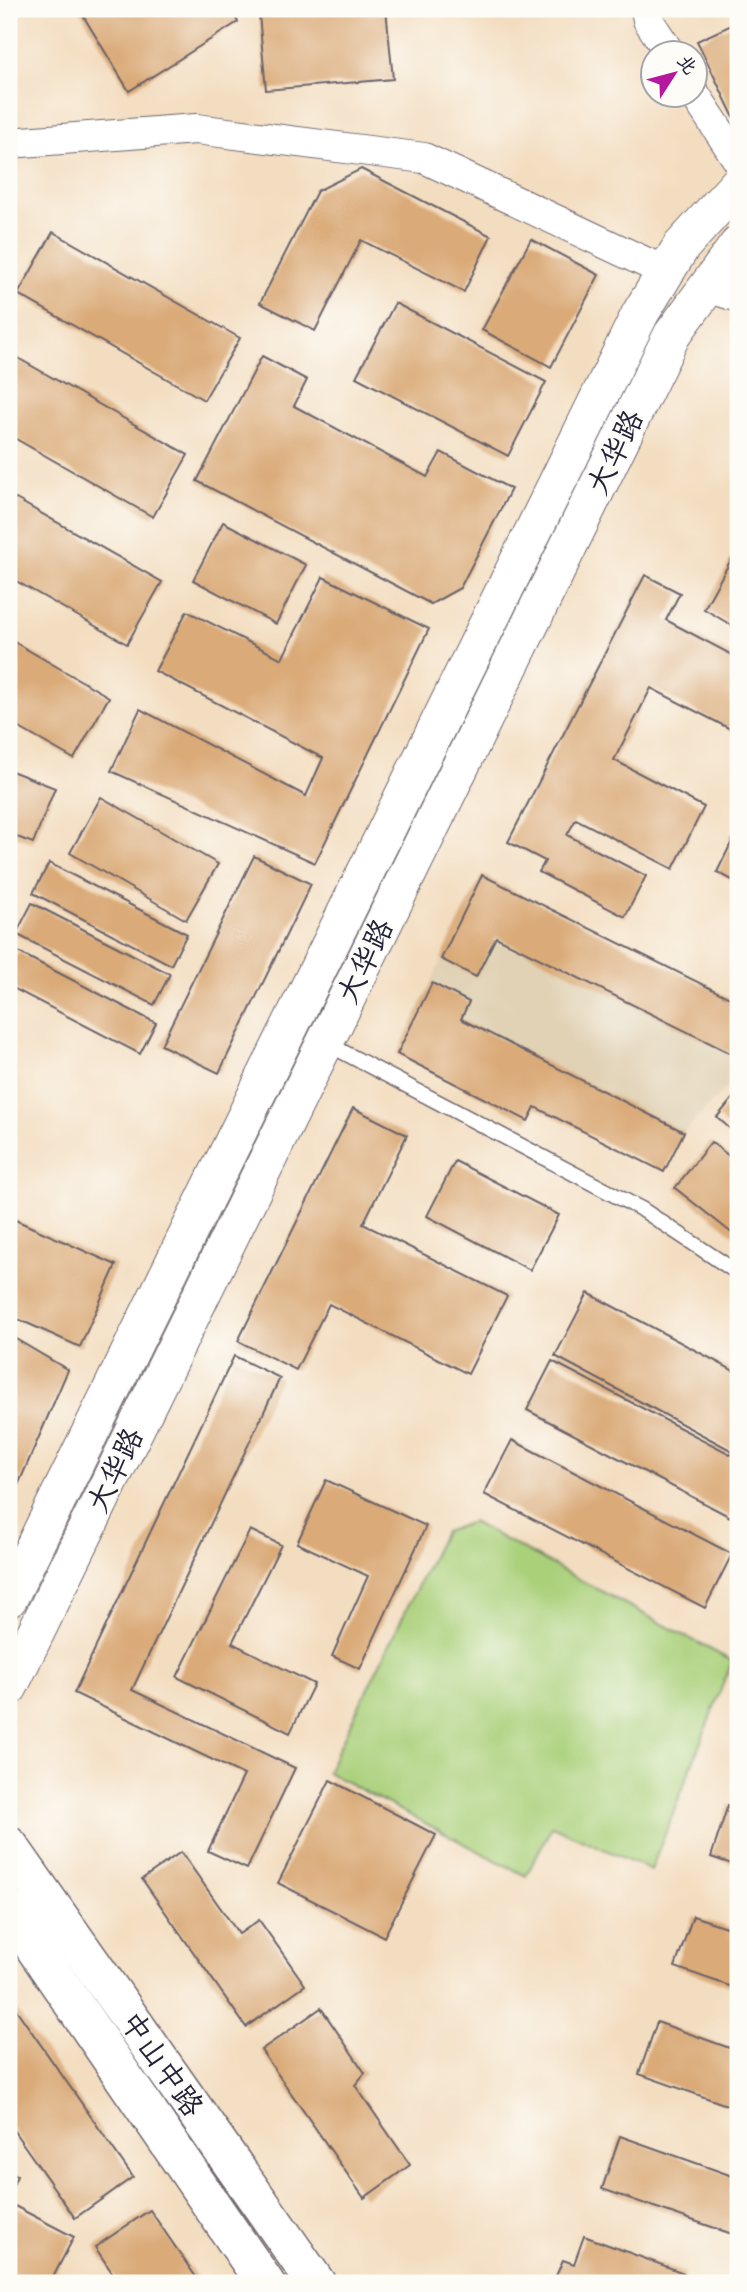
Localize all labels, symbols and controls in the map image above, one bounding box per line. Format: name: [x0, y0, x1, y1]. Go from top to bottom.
north arrow: [638, 38, 708, 108]
text: 北: [672, 50, 702, 79]
street label: 大华路: [578, 403, 652, 501]
street label: 大华路: [328, 912, 402, 1010]
street label: 大华路: [78, 1421, 152, 1519]
street label: 中山中路: [112, 2004, 212, 2124]

